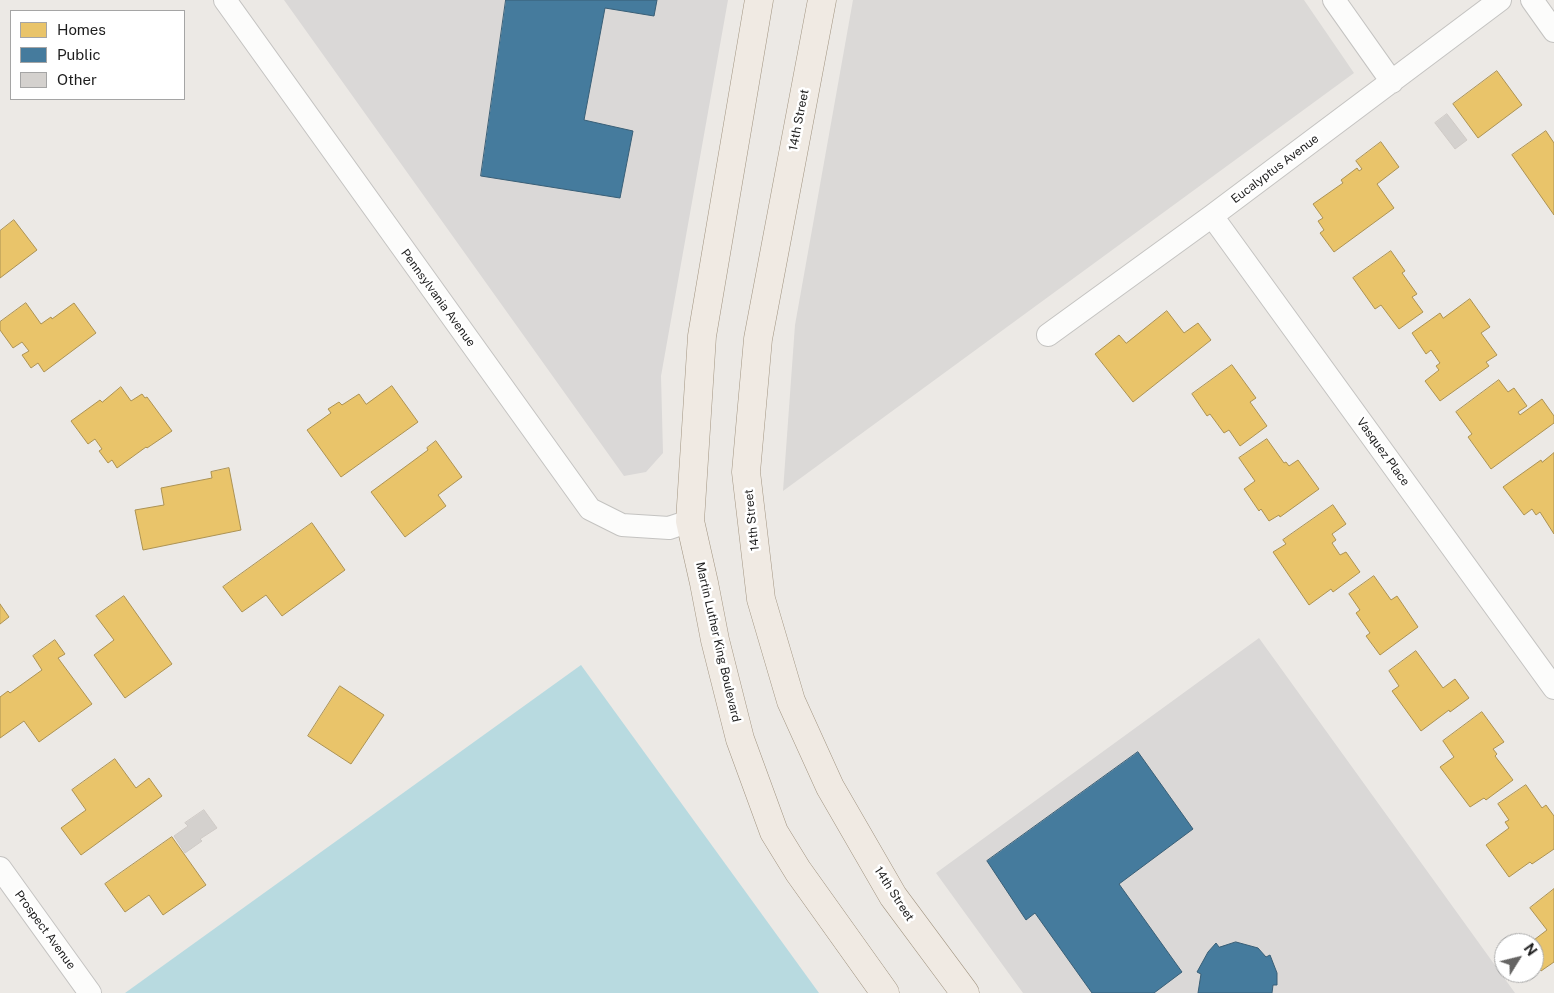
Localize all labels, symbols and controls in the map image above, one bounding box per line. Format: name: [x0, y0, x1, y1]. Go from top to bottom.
legend: [10, 10, 185, 100]
text: Homes: [57, 21, 106, 38]
text: Public: [57, 46, 101, 63]
text: Other: [57, 71, 97, 88]
street label: 14th Street: [786, 88, 812, 152]
street label: Eucalyptus Avenue: [1228, 131, 1322, 207]
street label: Pennsylvania Avenue: [398, 246, 478, 350]
street label: Vasquez Place: [1353, 415, 1413, 489]
street label: 14th Street: [742, 488, 762, 552]
street label: Martin Luther King Boulevard: [693, 561, 743, 723]
street label: 14th Street: [871, 864, 917, 924]
street label: Prospect Avenue: [12, 888, 78, 972]
north arrow: [1494, 933, 1544, 983]
text: N: [1521, 941, 1540, 959]

